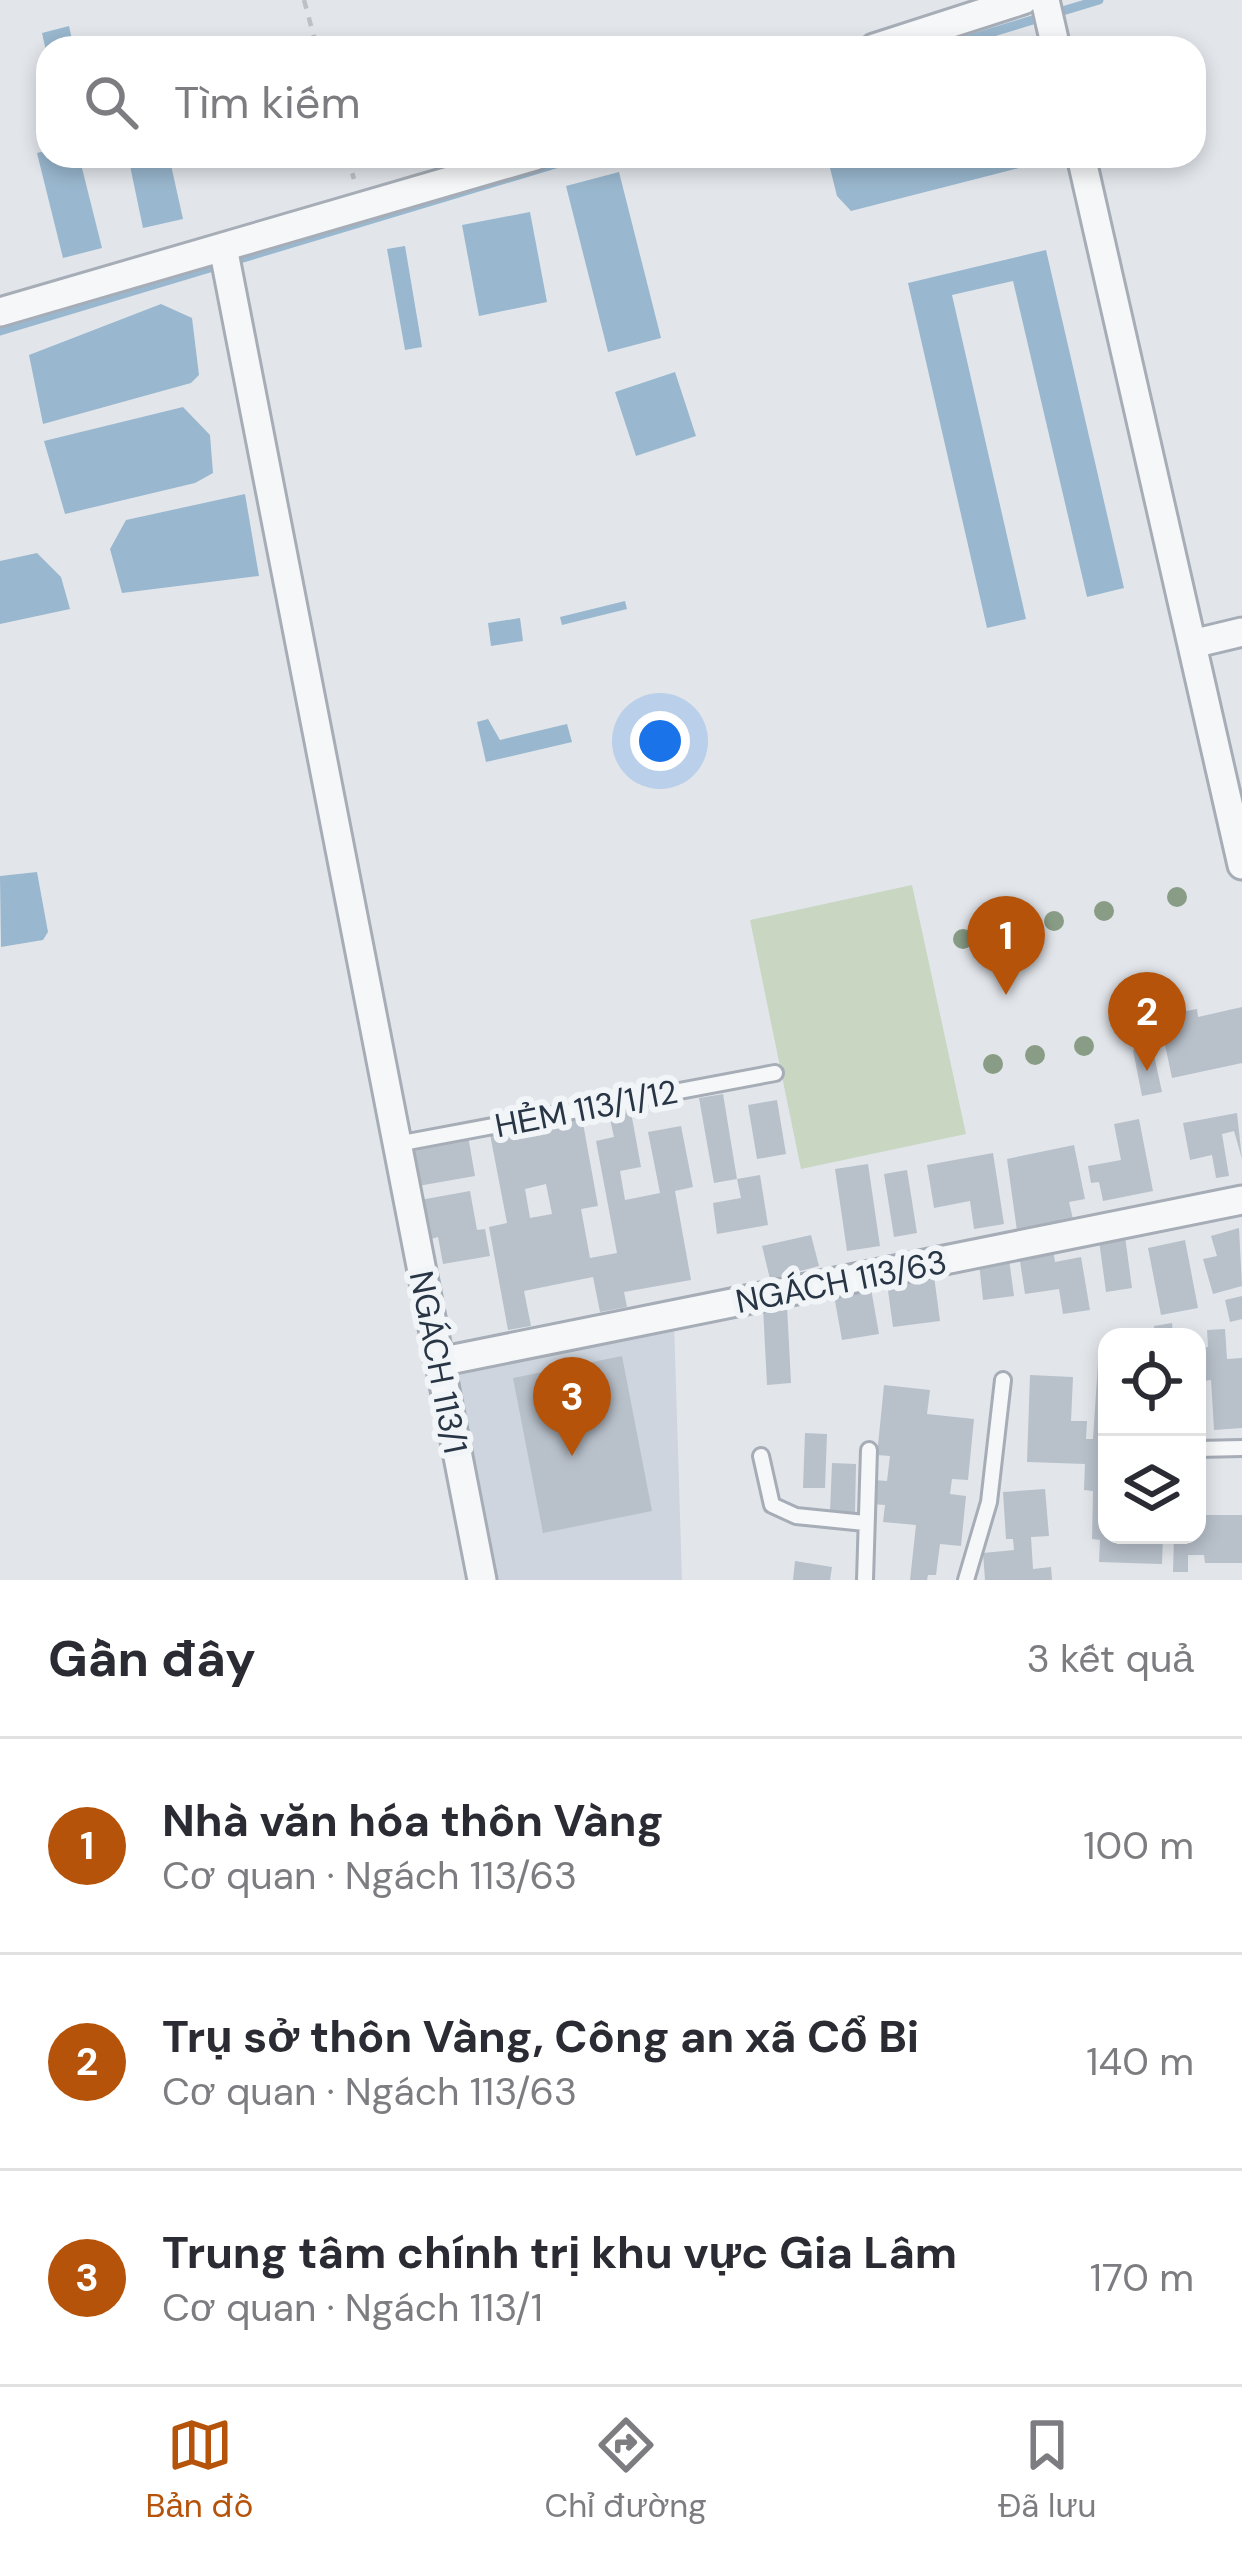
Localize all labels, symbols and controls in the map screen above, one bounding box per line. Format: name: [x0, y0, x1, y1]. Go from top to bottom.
search box: [36, 36, 1206, 168]
icon: search: [78, 69, 144, 135]
text: Tìm kiếm: [174, 73, 360, 132]
your location: [630, 711, 690, 771]
pin: 1: [967, 896, 1045, 995]
pin: 2: [1108, 972, 1186, 1071]
street label: HẺM 113/1/12: [491, 1070, 681, 1147]
street label: NGÁCH 113/63: [732, 1240, 950, 1323]
street label: NGÁCH 113/1: [400, 1267, 477, 1457]
map controls: [1098, 1328, 1206, 1544]
button: locate: [1098, 1328, 1206, 1436]
pin: 3: [533, 1357, 611, 1456]
button: layers: [1098, 1436, 1206, 1544]
text: Gần đây: [48, 1625, 256, 1692]
text: 3 kết quả: [1027, 1633, 1194, 1684]
text: Nhà văn hóa thôn Vàng: [162, 1791, 663, 1850]
text: 1: [80, 1820, 94, 1871]
text: 100 m: [1083, 1820, 1194, 1871]
text: Cơ quan · Ngách 113/63: [162, 1850, 577, 1901]
text: Trụ sở thôn Vàng, Công an xã Cổ Bi: [162, 2007, 919, 2066]
text: 2: [76, 2036, 98, 2087]
text: 140 m: [1086, 2036, 1194, 2087]
text: Cơ quan · Ngách 113/63: [162, 2066, 577, 2117]
text: Trung tâm chính trị khu vực Gia Lâm: [162, 2223, 957, 2282]
text: 3: [75, 2252, 99, 2303]
text: 170 m: [1090, 2252, 1194, 2303]
text: Cơ quan · Ngách 113/1: [162, 2282, 543, 2333]
tab: Bản đồ: [146, 2412, 253, 2527]
tab: Chỉ đường: [545, 2412, 707, 2527]
tab: Đã lưu: [998, 2412, 1096, 2527]

